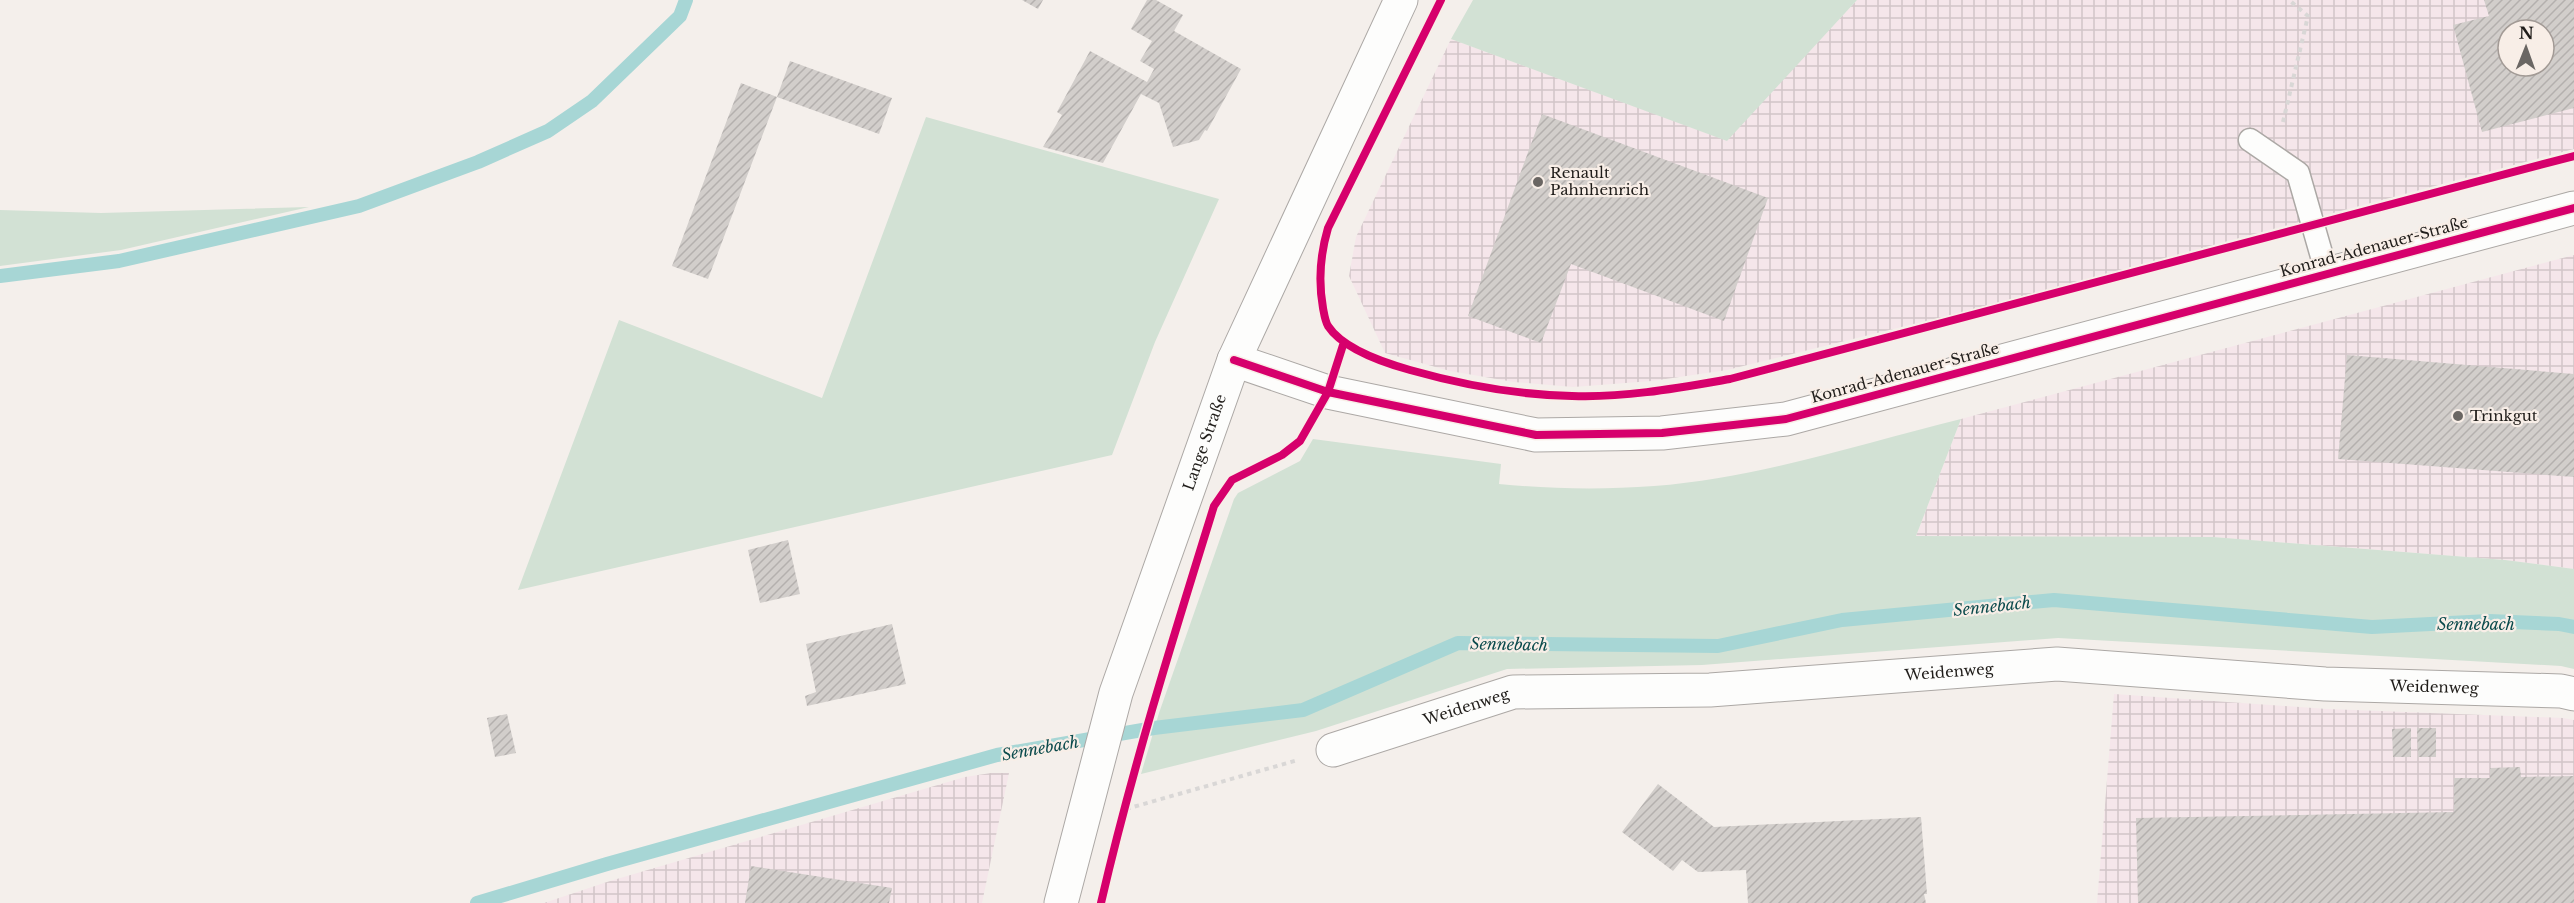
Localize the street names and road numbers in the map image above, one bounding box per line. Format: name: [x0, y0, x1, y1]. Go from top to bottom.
street label: Konrad-Adenauer-Straße: [2278, 212, 2470, 281]
street label: Konrad-Adenauer-Straße: [1809, 338, 2001, 407]
street label: Lange Straße: [1179, 391, 1230, 493]
street label: Weidenweg: [1903, 659, 1995, 684]
street label: Weidenweg: [2388, 676, 2480, 698]
street label: Weidenweg: [1420, 684, 1512, 730]

